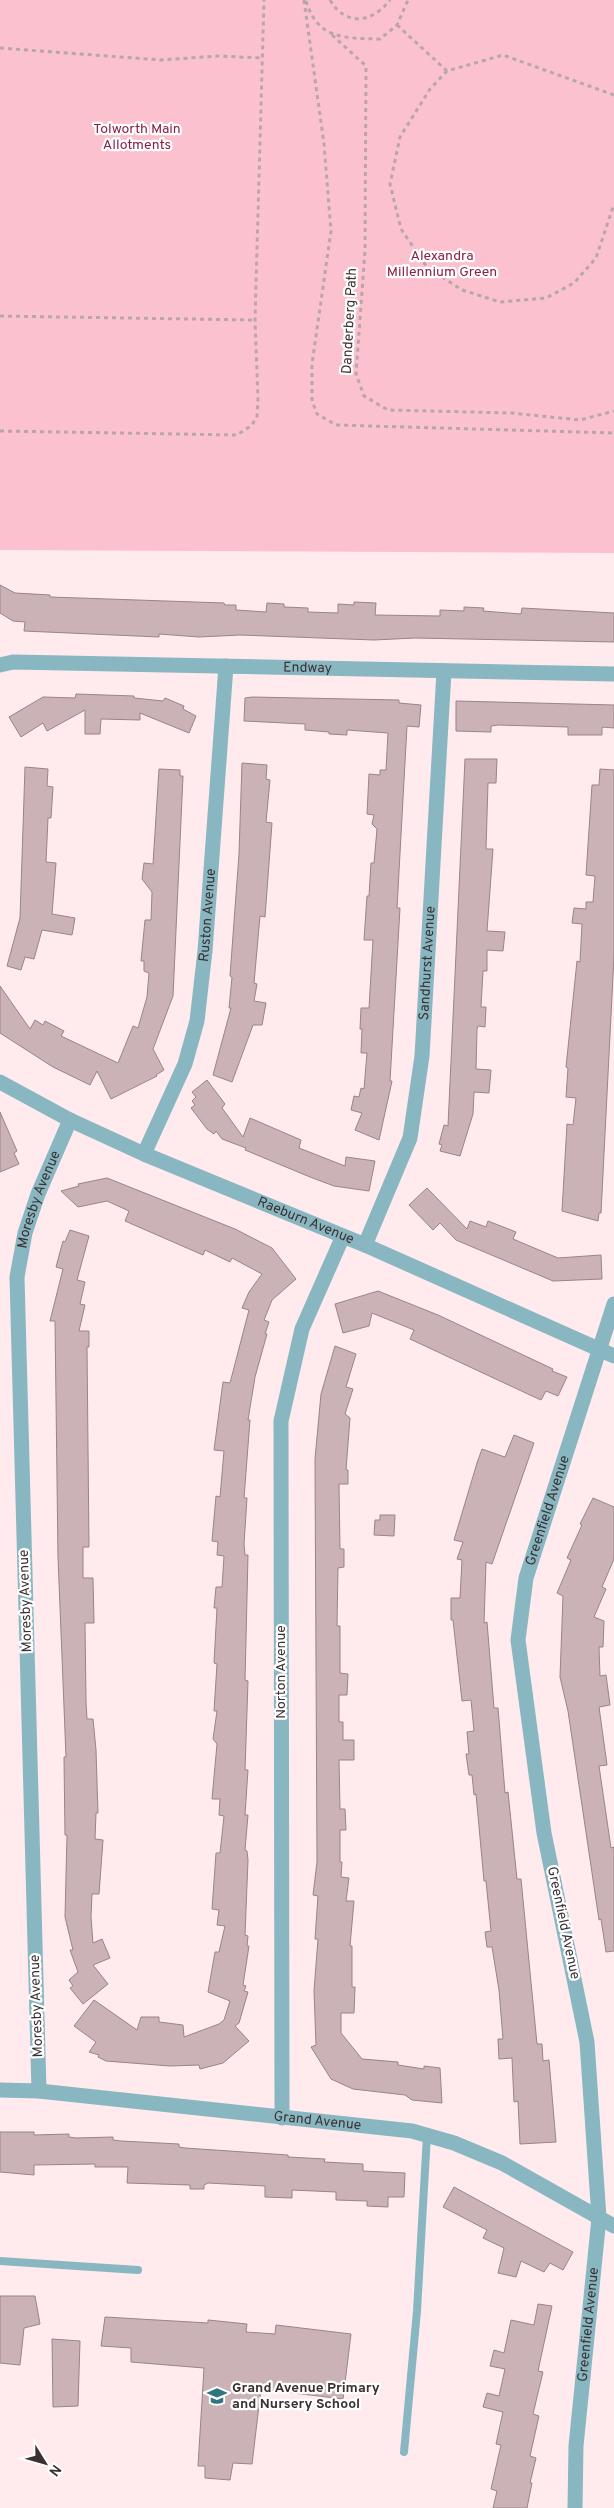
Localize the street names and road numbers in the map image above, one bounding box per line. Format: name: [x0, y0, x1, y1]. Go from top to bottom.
street label: Danderberg Path: [339, 267, 361, 375]
street label: Endway: [283, 659, 332, 677]
street label: Ruston Avenue: [195, 868, 220, 963]
street label: Sandhurst Avenue: [416, 905, 439, 1021]
street label: Moresby Avenue: [14, 1148, 64, 1250]
street label: Raeburn Avenue: [255, 1193, 357, 1248]
street label: Greenfield Avenue: [522, 1453, 573, 1568]
street label: Moresby Avenue: [16, 1549, 36, 1653]
street label: Norton Avenue: [273, 1625, 290, 1719]
street label: Greenfield Avenue: [543, 1865, 583, 1981]
street label: Moresby Avenue: [27, 1954, 47, 2058]
street label: Grand Avenue: [273, 2108, 362, 2134]
street label: Greenfield Avenue: [574, 2267, 602, 2383]

